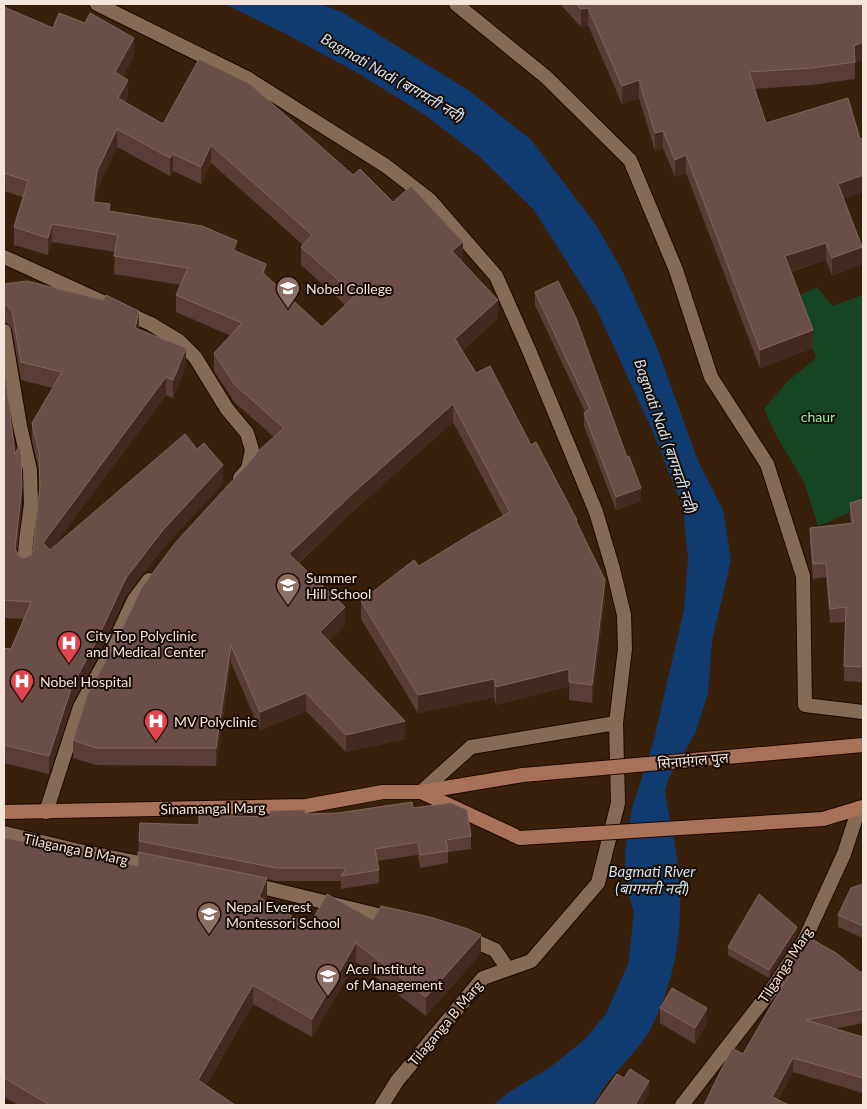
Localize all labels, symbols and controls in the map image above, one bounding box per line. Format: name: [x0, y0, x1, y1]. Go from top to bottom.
water label: Bagmati Nadi (बागमती नदी): [318, 29, 468, 125]
school or university icon: Nobel College: [275, 275, 301, 309]
place label: Nobel College: [306, 280, 392, 297]
water label: Bagmati Nadi (बागमती नदी): [631, 356, 701, 516]
park label: chaur: [801, 408, 835, 425]
place label: Summer Hill School: [306, 569, 371, 602]
school or university icon: Summer Hill School: [275, 572, 301, 606]
place label: City Top Polyclinic and Medical Center: [86, 627, 206, 660]
hospital icon: City Top Polyclinic and Medical Center: [56, 630, 82, 664]
hospital icon: Nobel Hospital: [9, 668, 35, 702]
place label: Nobel Hospital: [40, 673, 132, 690]
hospital icon: MV Polyclinic: [143, 708, 169, 742]
place label: MV Polyclinic: [174, 713, 257, 730]
street label: सिनामंगल पुल: [657, 748, 730, 774]
street label: Sinamangal Marg: [160, 799, 266, 817]
street label: Tilaganga B Marg: [22, 830, 130, 868]
water label: Bagmati River (बागमती नदी): [609, 862, 696, 897]
place label: Nepal Everest Montessori School: [226, 898, 340, 931]
school or university icon: Nepal Everest Montessori School: [196, 901, 222, 935]
street label: Tilganga Marg: [754, 924, 816, 1006]
place label: Ace Institute of Management: [346, 960, 443, 993]
school or university icon: Ace Institute of Management: [315, 963, 341, 997]
street label: Tilaganga B Marg: [404, 977, 486, 1069]

